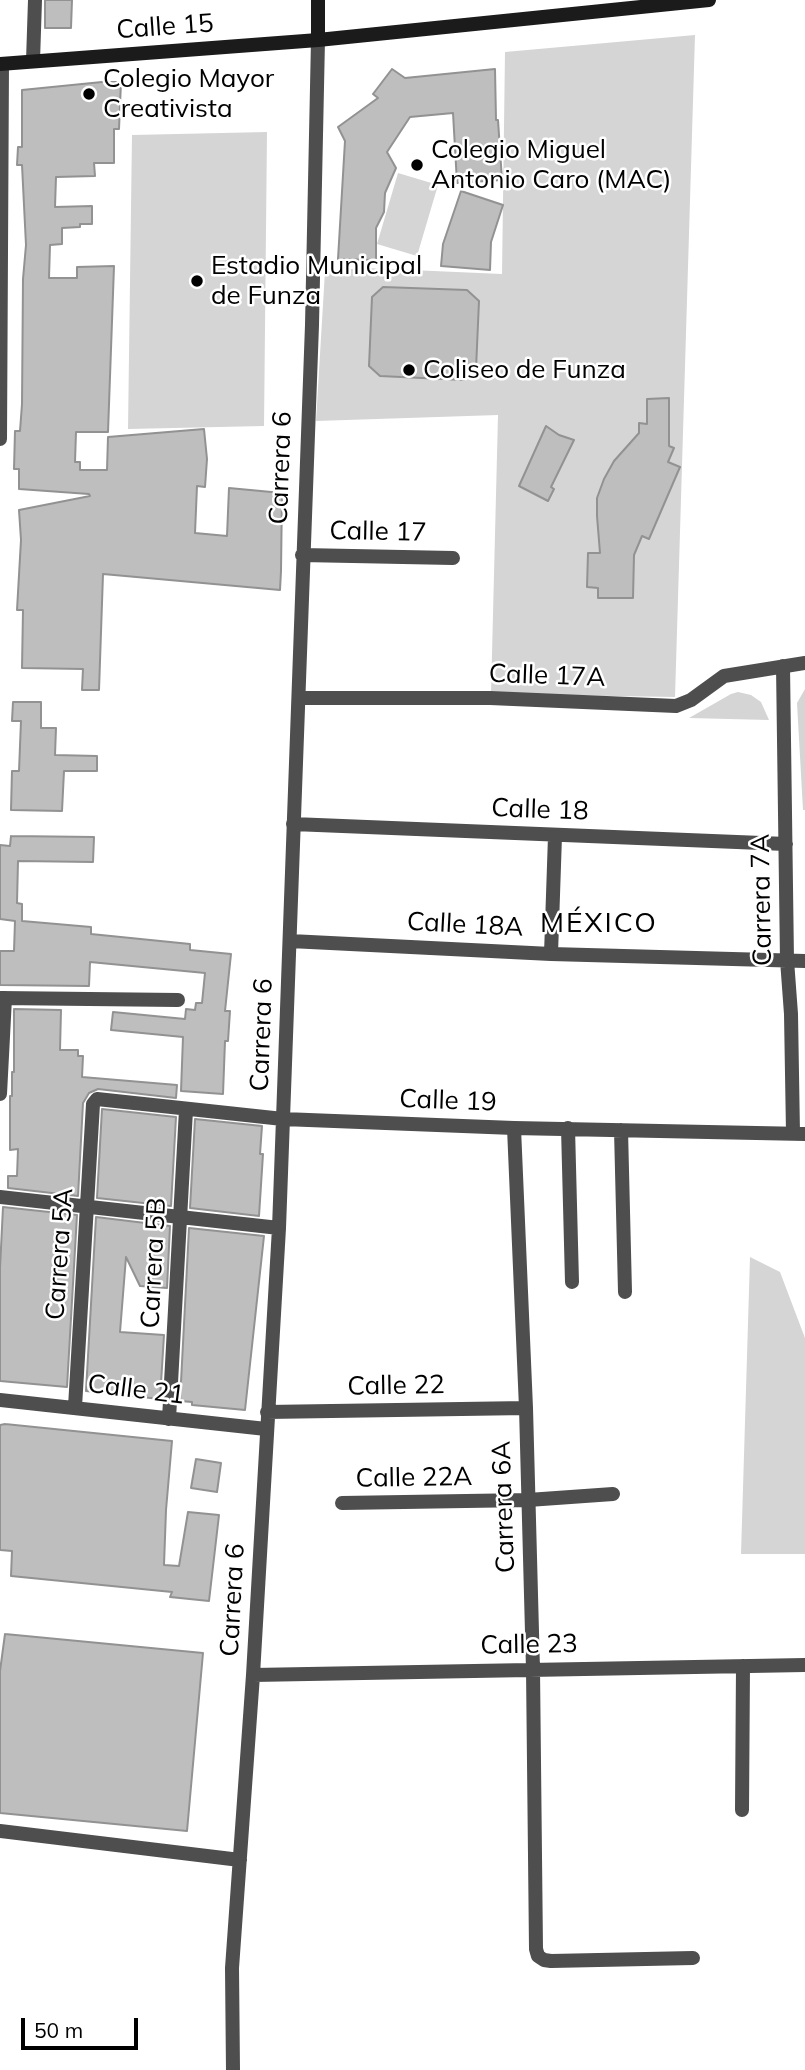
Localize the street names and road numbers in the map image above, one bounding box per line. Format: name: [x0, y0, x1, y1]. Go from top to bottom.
street label: Calle 15: [115, 8, 215, 46]
street label: Carrera 6: [263, 411, 299, 525]
street label: Calle 17: [329, 516, 427, 548]
street label: Calle 17A: [488, 658, 606, 694]
street label: Calle 18: [491, 793, 589, 827]
street label: Carrera 7A: [745, 834, 779, 966]
street label: Calle 18A: [406, 906, 524, 944]
street label: Carrera 6: [244, 978, 280, 1092]
street label: Calle 19: [399, 1084, 497, 1118]
street label: Carrera 5A: [40, 1187, 80, 1321]
street label: Carrera 5B: [135, 1197, 173, 1329]
street label: Calle 21: [86, 1369, 186, 1411]
street label: Calle 22: [347, 1370, 445, 1402]
street label: Carrera 6A: [486, 1440, 522, 1574]
street label: Calle 22A: [355, 1461, 473, 1495]
street label: Carrera 6: [214, 1543, 252, 1657]
street label: Calle 23: [480, 1629, 578, 1661]

